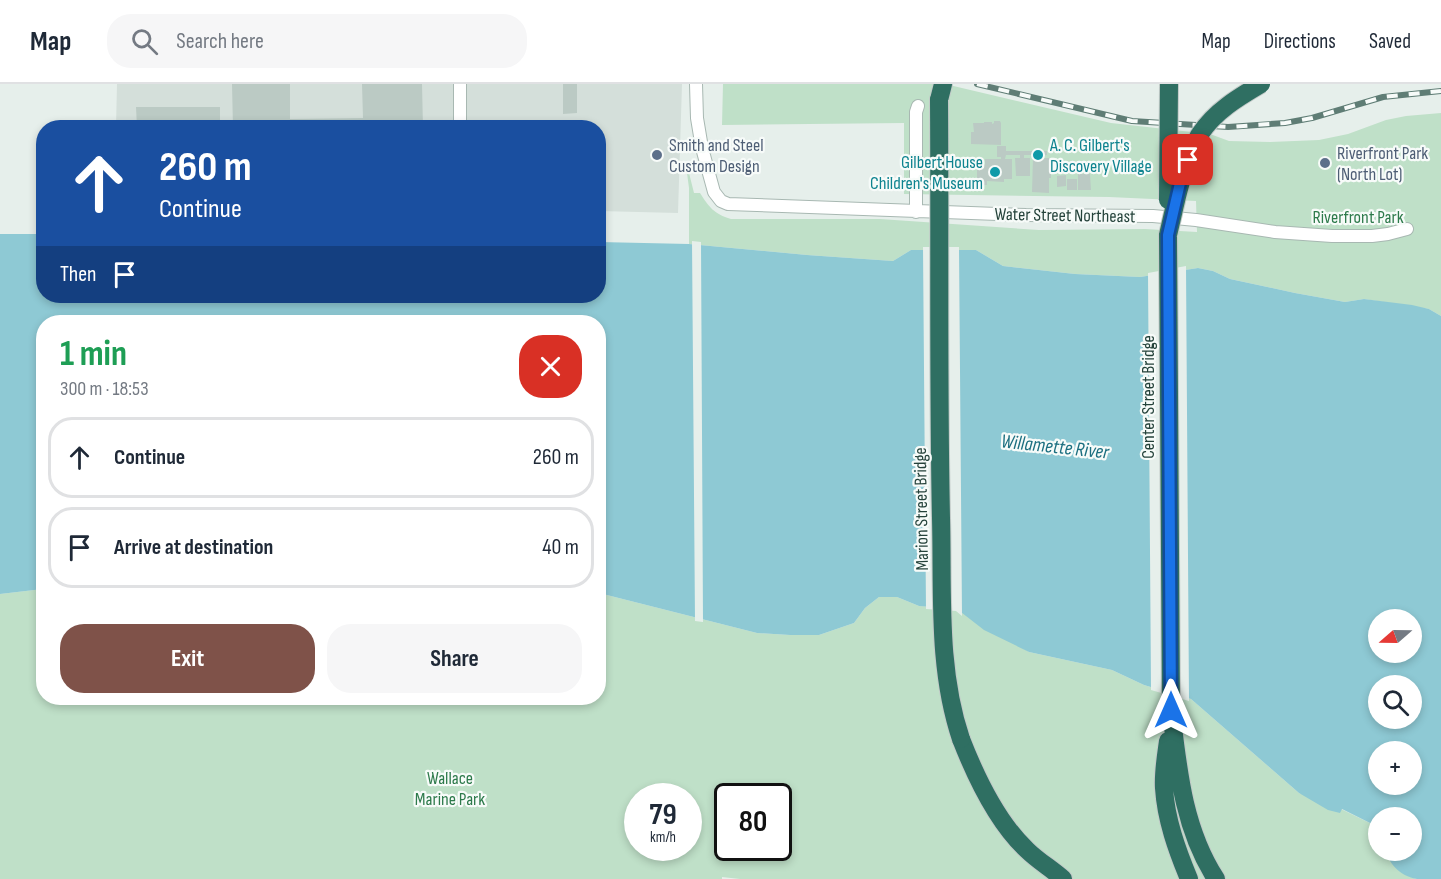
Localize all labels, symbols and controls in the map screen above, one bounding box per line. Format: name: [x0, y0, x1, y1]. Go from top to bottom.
search box: [107, 14, 527, 68]
text: Map: [30, 25, 71, 58]
icon: search: [128, 25, 161, 58]
text: Search here: [176, 28, 264, 55]
text: Map: [1201, 29, 1231, 54]
text: Directions: [1264, 29, 1336, 54]
text: Saved: [1369, 29, 1411, 54]
pin: [1162, 134, 1213, 185]
place label: Smith and Steel Custom Design: [669, 135, 764, 177]
place label: A. C. Gilbert's Discovery Village: [1049, 135, 1152, 177]
text: 260 m: [159, 142, 252, 193]
icon: arrive: [1171, 143, 1204, 176]
place label: Riverfront Park (North Lot): [1337, 143, 1428, 185]
icon: ahead: [60, 144, 138, 222]
marker: Smith and Steel Custom Design: [650, 148, 664, 162]
marker: A. C. Gilbert's Discovery Village: [1031, 148, 1045, 162]
place label: Gilbert House Children's Museum: [870, 152, 983, 194]
marker: Riverfront Park (North Lot): [1318, 156, 1332, 170]
marker: Gilbert House Children's Museum: [988, 165, 1002, 179]
text: Continue: [159, 193, 242, 225]
street label: Water Street Northeast: [994, 204, 1136, 227]
park label: Riverfront Park: [1312, 207, 1404, 228]
icon: arrive: [108, 258, 141, 291]
text: Then: [60, 261, 96, 288]
text: 1 min: [60, 333, 127, 376]
button: close: [519, 335, 582, 398]
street label: Center Street Bridge: [1138, 335, 1159, 459]
text: 300 m · 18:53: [60, 377, 149, 401]
water label: Willamette River: [1000, 429, 1111, 465]
icon: ahead: [63, 441, 96, 474]
text: Continue: [114, 444, 185, 471]
text: 260 m: [533, 444, 579, 471]
street label: Marion Street Bridge: [910, 447, 933, 571]
icon: arrive: [63, 531, 96, 564]
text: Arrive at destination: [114, 534, 273, 561]
text: 40 m: [542, 534, 579, 561]
north arrow: [1368, 609, 1422, 663]
map controls: [1368, 609, 1422, 861]
button: Exit: [60, 624, 315, 693]
button: Share: [327, 624, 582, 693]
button: search: [1368, 675, 1422, 729]
position arrow: [1139, 678, 1203, 742]
button: +: [1368, 741, 1422, 795]
park label: Wallace Marine Park: [415, 768, 485, 810]
speed limit sign: 80: [714, 783, 792, 861]
text: 79: [649, 797, 677, 833]
button: −: [1368, 807, 1422, 861]
text: km/h: [650, 828, 676, 847]

